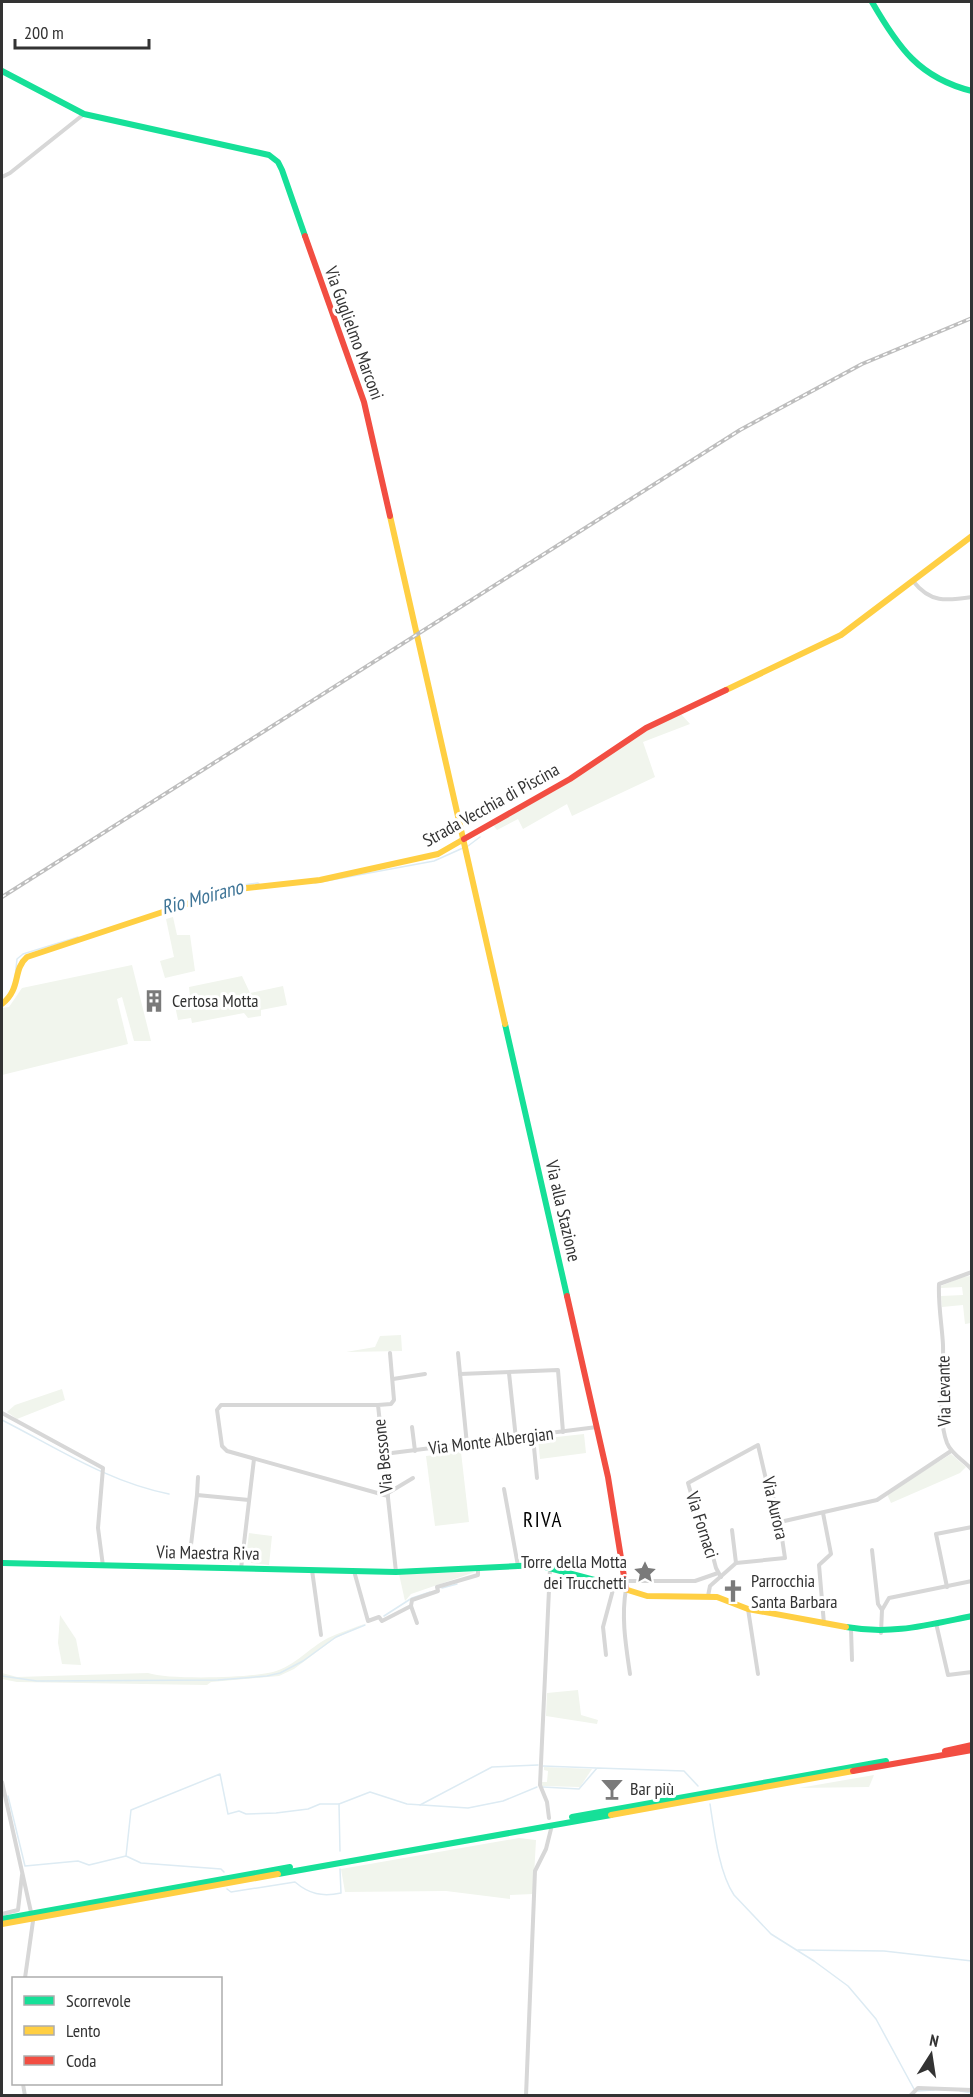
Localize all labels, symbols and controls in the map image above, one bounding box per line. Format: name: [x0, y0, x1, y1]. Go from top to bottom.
scale bar: [15, 12, 148, 50]
text: 200 m: [24, 21, 64, 44]
street label: Via Guglielmo Marconi: [319, 262, 389, 403]
street label: Strada Vecchia di Piscina: [419, 758, 563, 852]
water label: Rio Moirano: [158, 873, 247, 920]
building icon: Certosa Motta: [141, 988, 167, 1014]
place label: Certosa Motta: [172, 989, 259, 1012]
street label: Via alla Stazione: [540, 1157, 586, 1264]
street label: Via Levante: [931, 1355, 956, 1428]
street label: Via Bessone: [367, 1418, 398, 1495]
street label: Via Monte Albergian: [426, 1421, 555, 1460]
street label: Via Aurora: [757, 1473, 794, 1542]
street label: Via Fornaci: [681, 1488, 724, 1561]
district label: RIVA: [523, 1506, 563, 1533]
street label: Via Maestra Riva: [155, 1540, 260, 1565]
place label: Torre della Motta dei Trucchetti: [521, 1550, 627, 1594]
place icon: Torre della Motta dei Trucchetti: [632, 1559, 658, 1585]
place label: Parrocchia Santa Barbara: [751, 1569, 838, 1613]
church icon: Parrocchia Santa Barbara: [720, 1578, 746, 1604]
bar icon: Bar più: [599, 1776, 625, 1802]
place label: Bar più: [630, 1777, 674, 1800]
legend: [12, 1977, 222, 2085]
text: Scorrevole: [66, 1989, 131, 2012]
text: Lento: [66, 2019, 101, 2042]
north arrow: [901, 2025, 961, 2085]
text: N: [928, 2030, 940, 2051]
text: Coda: [66, 2049, 97, 2072]

